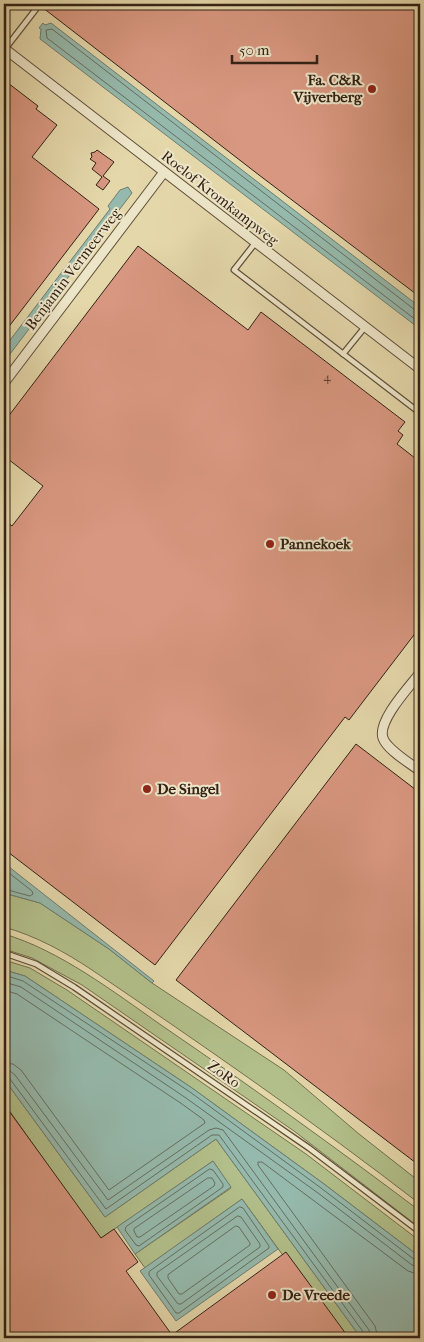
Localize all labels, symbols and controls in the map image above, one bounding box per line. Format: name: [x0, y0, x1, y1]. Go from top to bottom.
scale bar: [232, 32, 316, 64]
text: 50 m: [239, 41, 270, 59]
place label: Fa. C&R Vijverberg: [292, 71, 363, 106]
marker: Fa. C&R Vijverberg: [366, 83, 378, 95]
street label: Roelof Kromkampweg: [158, 147, 283, 250]
street label: Benjamin Vermeerweg: [21, 204, 125, 334]
house number: 4: [323, 370, 331, 384]
place label: Pannekoek: [280, 535, 352, 553]
marker: Pannekoek: [264, 538, 276, 550]
place label: De Singel: [157, 780, 220, 798]
marker: De Singel: [141, 783, 153, 795]
street label: ZoRo: [204, 1056, 244, 1092]
place label: De Vreede: [282, 1286, 350, 1304]
marker: De Vreede: [266, 1289, 278, 1301]

